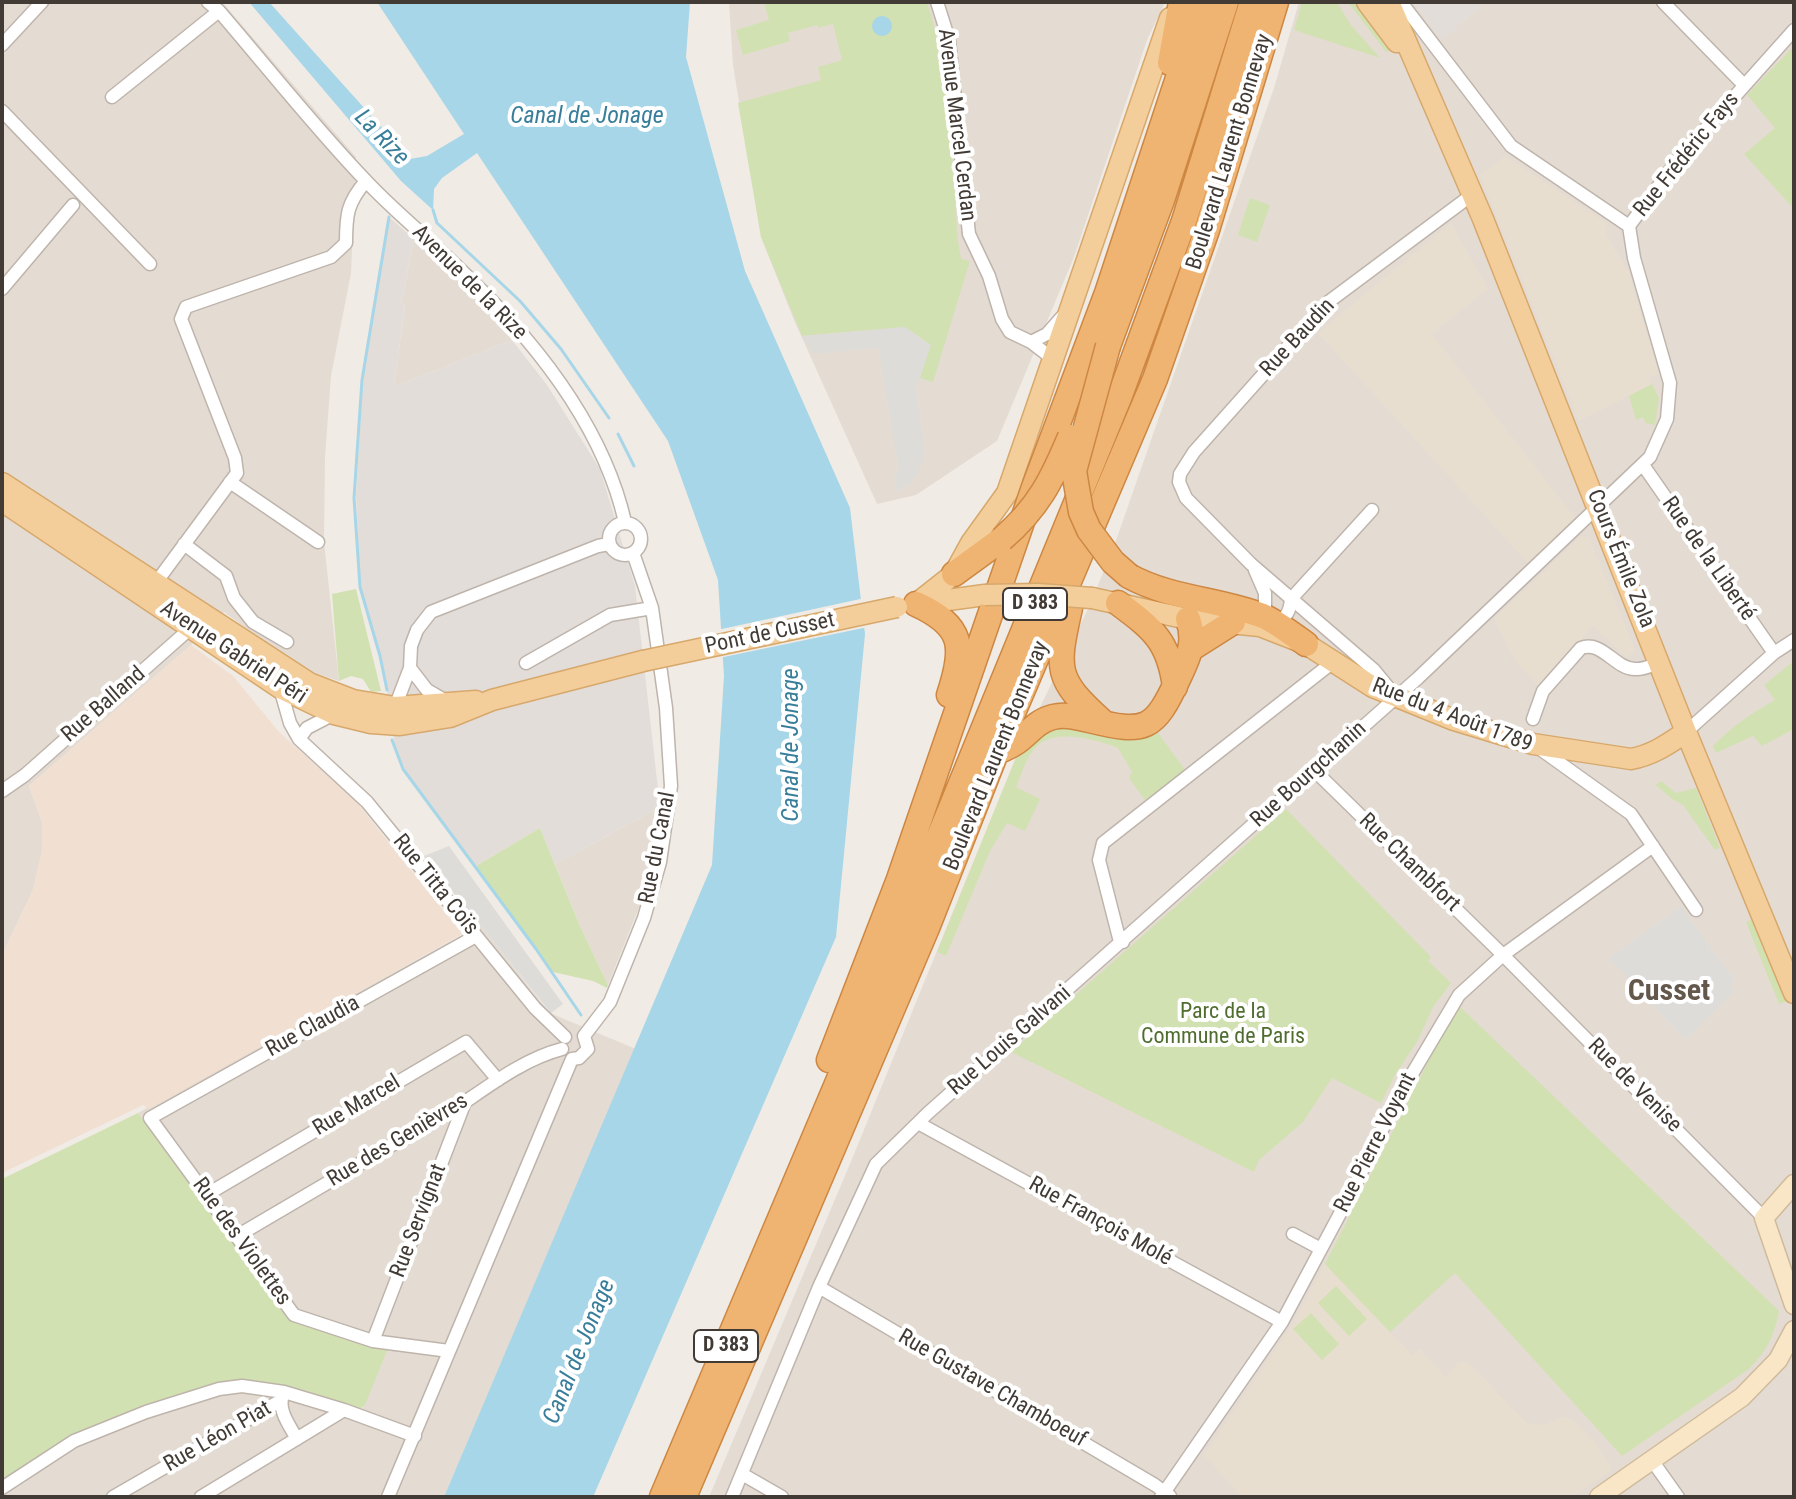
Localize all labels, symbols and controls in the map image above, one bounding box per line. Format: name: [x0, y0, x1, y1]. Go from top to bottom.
street label: Avenue Marcel Cerdan: [931, 27, 981, 223]
street label: Boulevard Laurent Bonnevay: [1182, 31, 1278, 273]
street label: Rue Frédéric Fays: [1629, 87, 1745, 223]
water label: Canal de Jonage: [510, 103, 664, 131]
water label: La Rize: [348, 104, 414, 172]
street label: Avenue de la Rize: [406, 220, 532, 346]
street label: Rue Baudin: [1255, 293, 1341, 383]
street label: Cours Émile Zola: [1580, 486, 1660, 632]
street label: Rue de la Liberté: [1656, 492, 1760, 626]
road number: D 383: [1003, 588, 1067, 620]
street label: Avenue Gabriel Péri: [155, 596, 311, 710]
street label: Pont de Cusset: [703, 607, 837, 661]
street label: Boulevard Laurent Bonnevay: [939, 637, 1055, 875]
street label: Rue Balland: [57, 661, 151, 749]
water label: Canal de Jonage: [778, 668, 806, 822]
street label: Rue du 4 Août 1789: [1368, 673, 1536, 759]
street label: Rue Bourgchanin: [1246, 716, 1372, 834]
street label: Rue du Canal: [634, 790, 682, 906]
street label: Rue Chambfort: [1353, 808, 1465, 918]
street label: Rue Titta Coïs: [387, 829, 483, 941]
district label: Cusset: [1628, 974, 1710, 1010]
street label: Rue Louis Galvani: [943, 981, 1077, 1101]
street label: Rue Claudia: [262, 991, 364, 1063]
park label: Parc de la Commune de Paris: [1141, 999, 1305, 1050]
street label: Rue de Venise: [1581, 1033, 1687, 1139]
street label: Rue Pierre Voyant: [1329, 1069, 1423, 1217]
street label: Rue Marcel: [309, 1070, 405, 1142]
street label: Rue des Genièvres: [323, 1089, 473, 1193]
street label: Rue Servignat: [385, 1161, 453, 1281]
street label: Rue François Molé: [1024, 1172, 1176, 1272]
street label: Rue des Violettes: [186, 1173, 296, 1311]
water label: Canal de Jonage: [538, 1276, 622, 1428]
street label: Rue Gustave Chamboeuf: [893, 1324, 1091, 1454]
road number: D 383: [694, 1330, 758, 1362]
street label: Rue Léon Piat: [160, 1396, 276, 1478]

